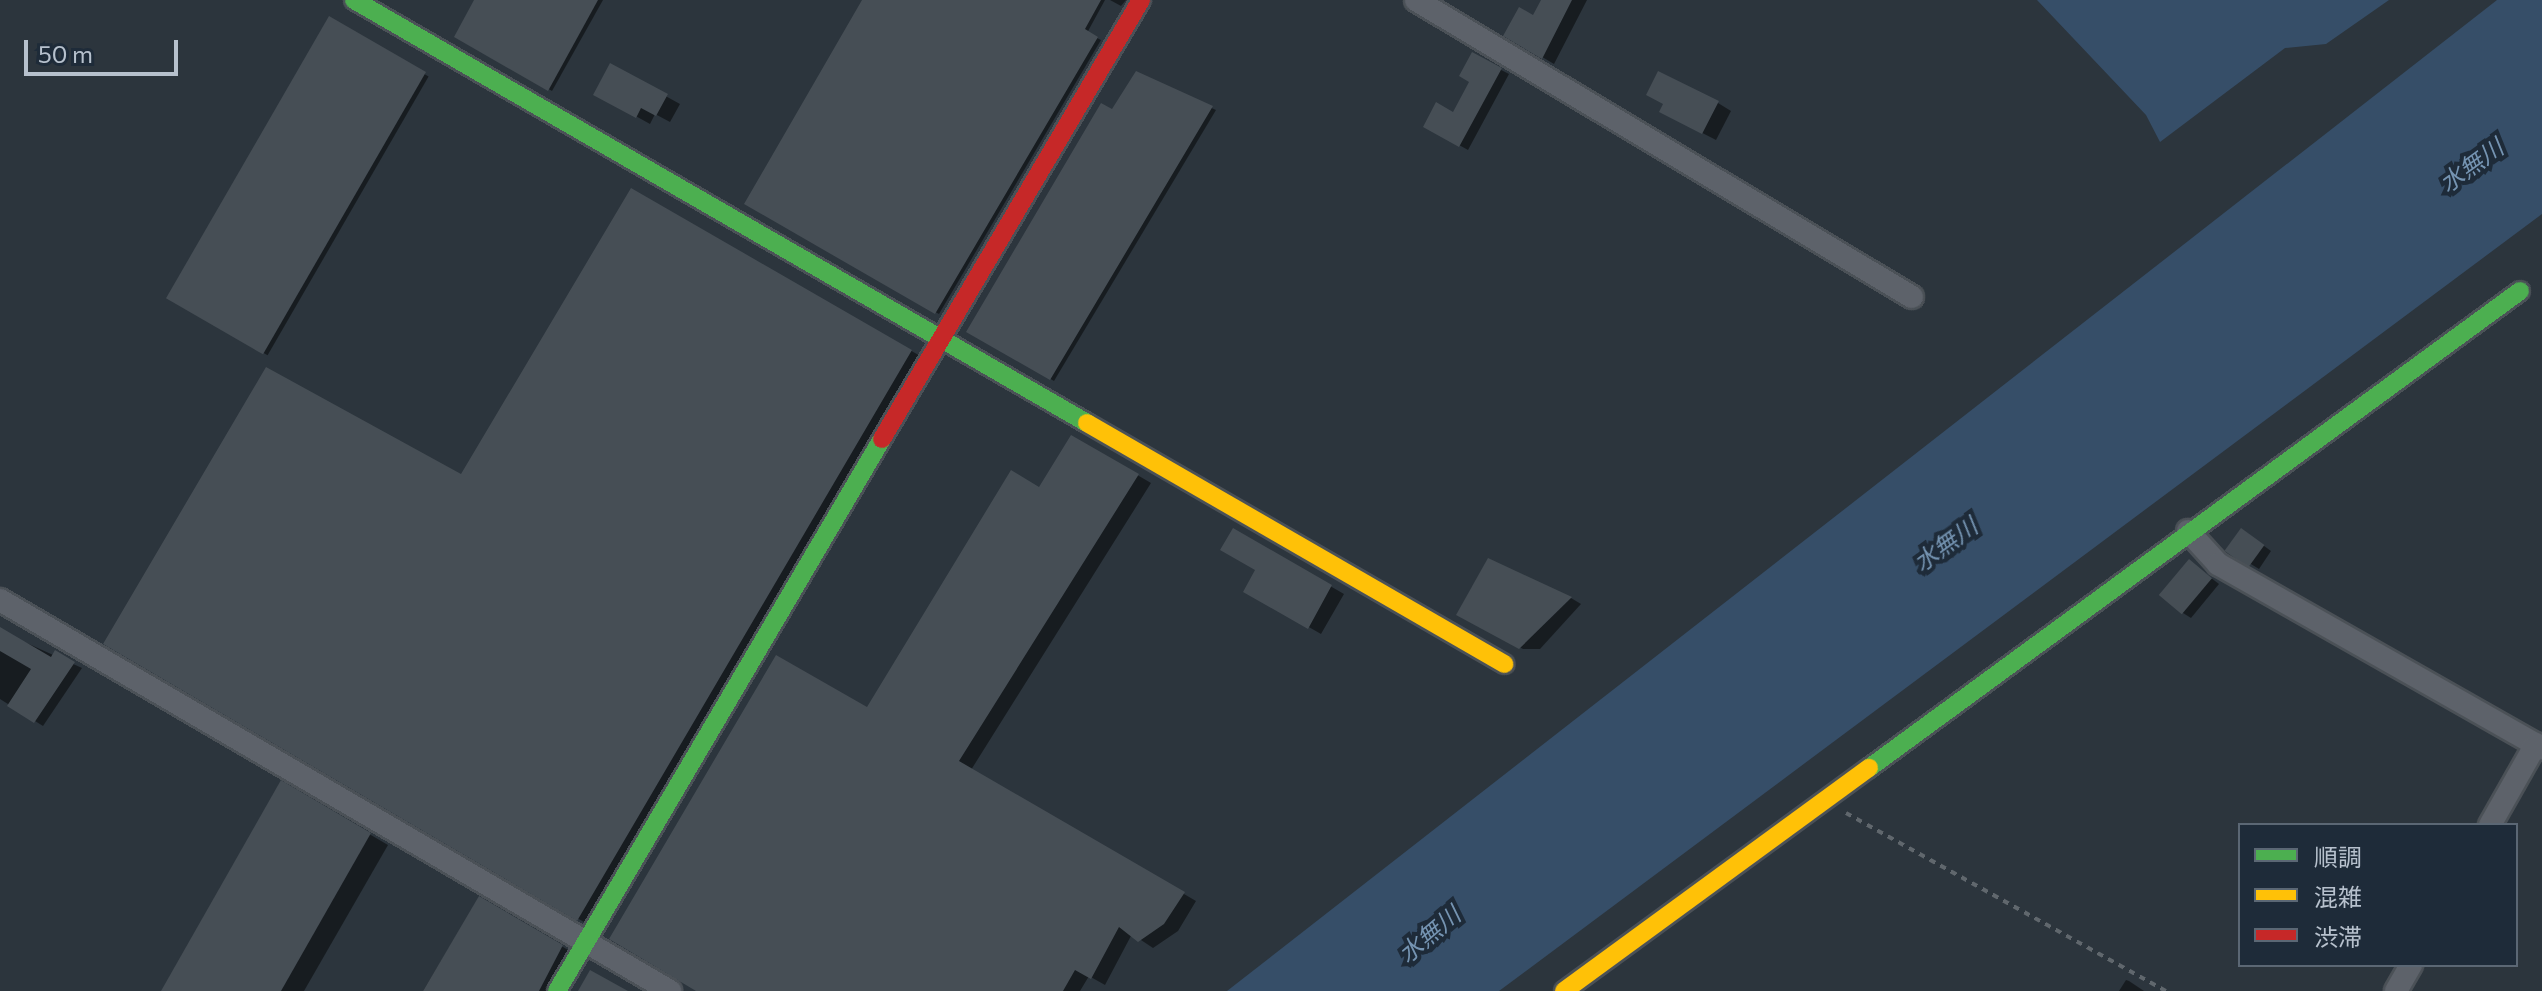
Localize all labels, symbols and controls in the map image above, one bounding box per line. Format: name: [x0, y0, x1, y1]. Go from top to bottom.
scale bar: [28, 24, 182, 74]
text: 50 m: [38, 39, 93, 68]
water label: 水無川: [2433, 132, 2509, 198]
water label: 水無川: [1907, 511, 1983, 577]
legend: [2238, 823, 2518, 967]
text: 順調: [2314, 842, 2362, 871]
text: 混雑: [2314, 882, 2362, 911]
water label: 水無川: [1392, 900, 1466, 968]
text: 渋滞: [2314, 922, 2362, 951]

